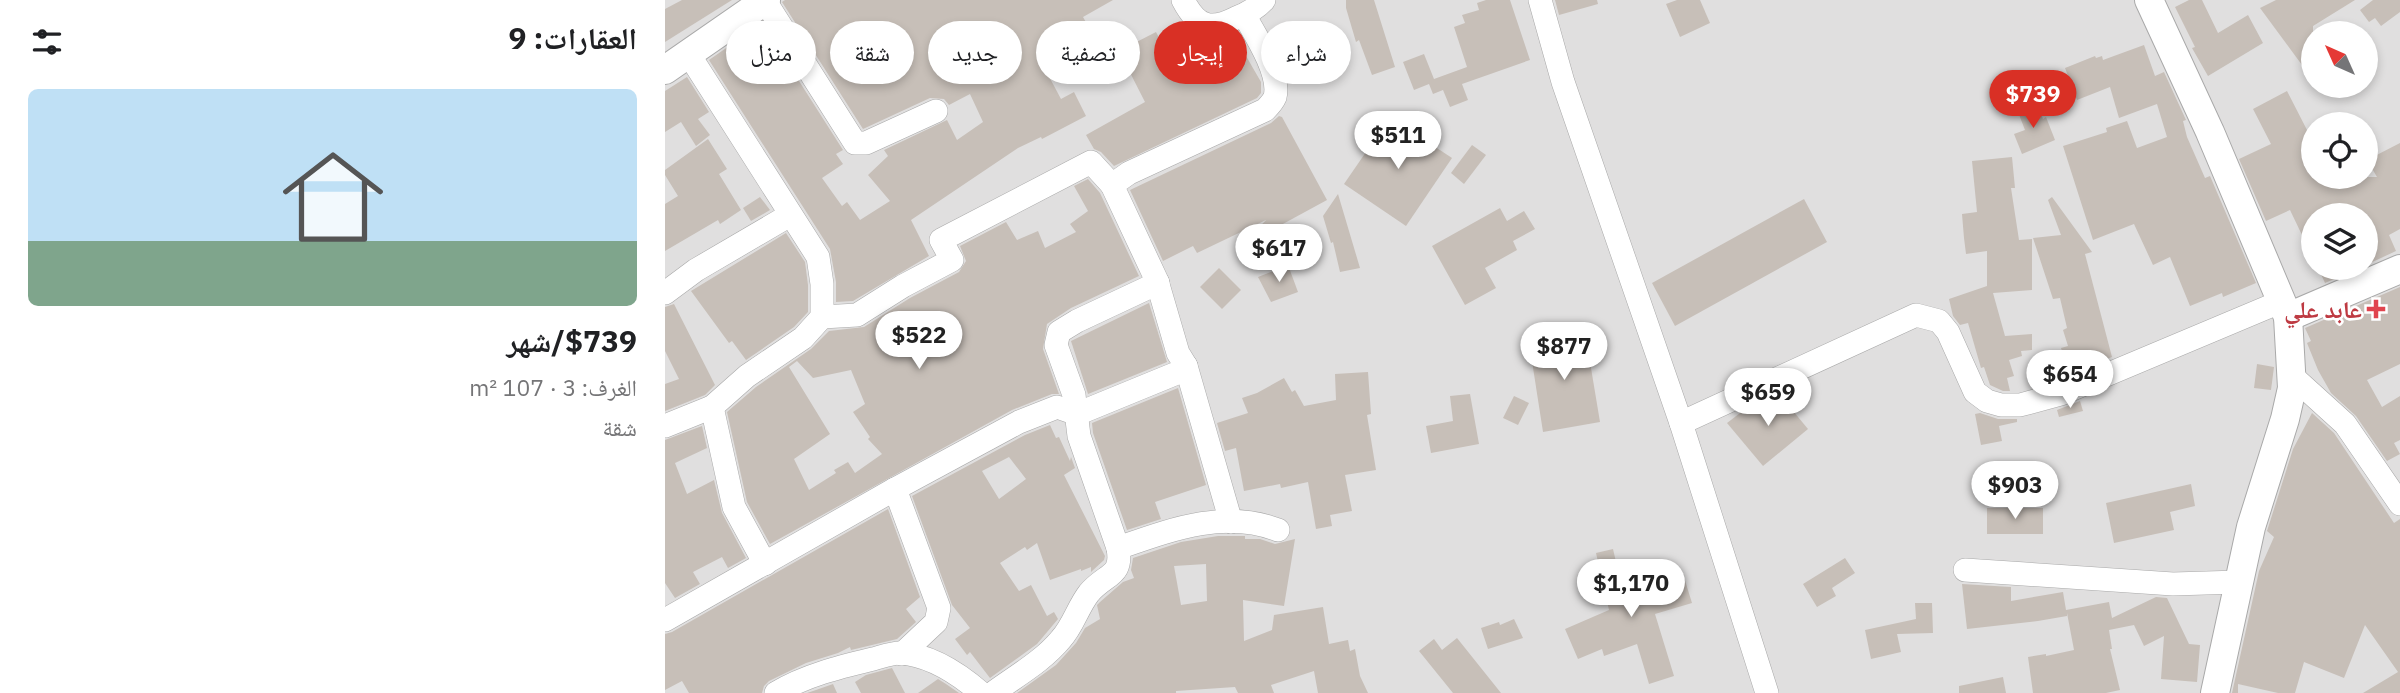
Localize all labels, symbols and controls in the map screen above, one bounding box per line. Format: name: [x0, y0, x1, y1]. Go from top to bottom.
text: العقارات: 9: [509, 18, 637, 57]
chip: منزل: [726, 21, 816, 84]
chip: شقة: [830, 21, 914, 84]
chip: جديد: [928, 21, 1022, 84]
chip: تصفية: [1036, 21, 1140, 84]
chip: إيجار: [1154, 21, 1247, 84]
chip: شراء: [1261, 21, 1351, 84]
north arrow: [2301, 21, 2378, 98]
map controls: [2301, 21, 2378, 280]
icon: filters: [28, 23, 66, 61]
pin: $739: [1992, 71, 2074, 130]
text: $739: [2005, 78, 2061, 108]
pin: $511: [1357, 111, 1439, 171]
button: locate: [2301, 112, 2378, 189]
text: $511: [1370, 119, 1426, 149]
icon: home: [270, 134, 396, 260]
button: layers: [2301, 203, 2378, 280]
pin: $617: [1238, 224, 1320, 284]
text: $617: [1251, 232, 1307, 262]
place label: عابد علي: [2284, 293, 2362, 329]
marker: عابد علي: [2368, 301, 2384, 317]
pin: $522: [878, 312, 960, 371]
text: $522: [891, 319, 947, 349]
text: $739/شهر: [506, 321, 637, 360]
pin: $877: [1523, 322, 1605, 382]
text: $877: [1536, 330, 1592, 360]
pin: $654: [2029, 350, 2111, 410]
text: $654: [2042, 358, 2098, 388]
pin: $659: [1727, 368, 1809, 428]
text: الغرف: 3 · 107 m²: [469, 372, 637, 402]
text: $659: [1740, 376, 1796, 406]
text: شقة: [603, 412, 637, 442]
pin: $903: [1974, 462, 2056, 521]
text: $903: [1987, 469, 2043, 499]
pin: $1,170: [1574, 560, 1688, 619]
text: $1,170: [1593, 567, 1669, 597]

